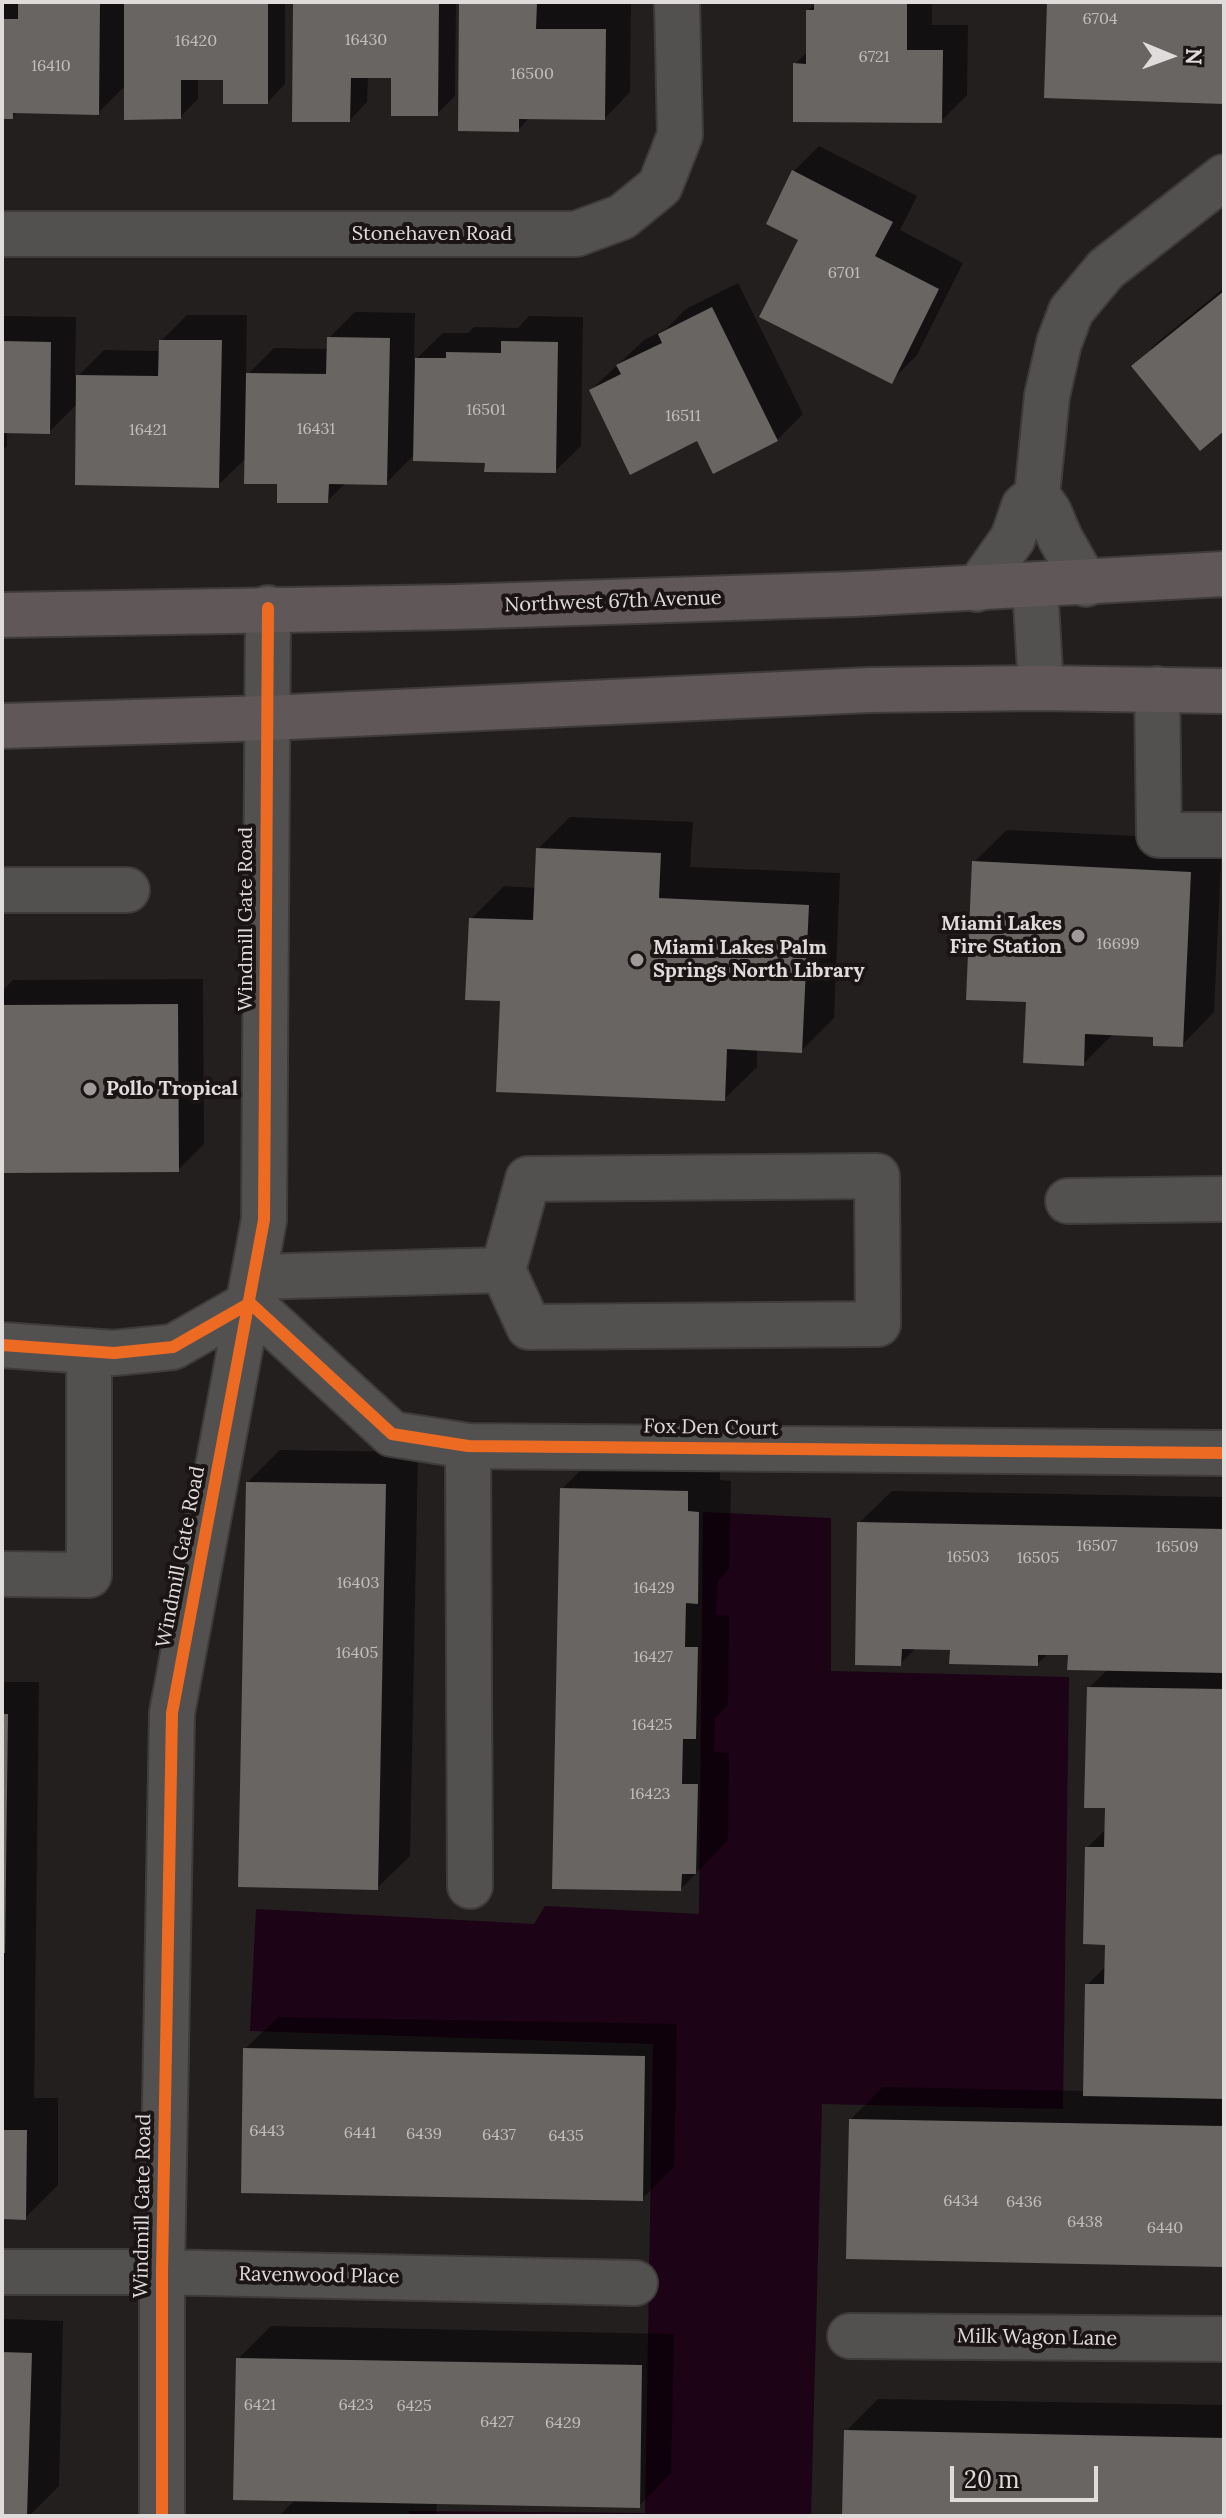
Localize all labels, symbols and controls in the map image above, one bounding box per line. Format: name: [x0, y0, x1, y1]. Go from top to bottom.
house number: 6704: [1082, 9, 1118, 29]
north arrow: [1130, 16, 1210, 96]
house number: 16430: [345, 30, 387, 50]
house number: 16420: [175, 31, 217, 51]
house number: 6721: [859, 47, 889, 67]
text: N: [1180, 48, 1208, 65]
house number: 16410: [31, 56, 71, 76]
house number: 16500: [510, 64, 554, 84]
street label: Stonehaven Road: [352, 222, 512, 246]
house number: 6701: [828, 263, 860, 283]
house number: 16501: [466, 400, 506, 420]
house number: 16511: [665, 406, 701, 426]
house number: 16431: [297, 419, 335, 439]
house number: 16421: [129, 420, 167, 440]
street label: Northwest 67th Avenue: [504, 586, 722, 618]
street label: Windmill Gate Road: [234, 827, 258, 1011]
place label: Miami Lakes Fire Station: [941, 912, 1062, 959]
marker: Miami Lakes Fire Station: [1069, 927, 1087, 945]
house number: 16699: [1097, 934, 1139, 954]
place label: Miami Lakes Palm Springs North Library: [653, 936, 864, 983]
marker: Miami Lakes Palm Springs North Library: [628, 951, 646, 969]
place label: Pollo Tropical: [106, 1077, 238, 1101]
marker: Pollo Tropical: [81, 1080, 99, 1098]
street label: Fox Den Court: [643, 1415, 779, 1441]
street label: Windmill Gate Road: [152, 1464, 210, 1650]
house number: 16507: [1077, 1536, 1117, 1556]
house number: 16509: [1156, 1537, 1198, 1557]
house number: 16503: [947, 1547, 989, 1567]
house number: 16505: [1017, 1548, 1059, 1568]
house number: 16403: [337, 1573, 379, 1593]
house number: 16429: [633, 1578, 675, 1598]
house number: 16405: [336, 1643, 378, 1663]
house number: 16427: [633, 1647, 673, 1667]
house number: 16425: [631, 1715, 673, 1735]
house number: 16423: [629, 1784, 671, 1804]
street label: Windmill Gate Road: [129, 2114, 157, 2298]
house number: 6443: [249, 2121, 285, 2141]
house number: 6441: [344, 2123, 376, 2143]
house number: 6439: [406, 2124, 442, 2144]
house number: 6437: [482, 2125, 516, 2145]
house number: 6435: [548, 2126, 584, 2146]
house number: 6434: [943, 2191, 979, 2211]
house number: 6436: [1006, 2192, 1042, 2212]
house number: 6438: [1067, 2212, 1103, 2232]
house number: 6440: [1147, 2218, 1183, 2238]
street label: Ravenwood Place: [238, 2263, 400, 2289]
street label: Milk Wagon Lane: [957, 2325, 1117, 2351]
house number: 6421: [244, 2395, 276, 2415]
house number: 6423: [338, 2395, 374, 2415]
house number: 6425: [396, 2396, 432, 2416]
house number: 6427: [480, 2412, 514, 2432]
house number: 6429: [545, 2413, 581, 2433]
scale bar: [954, 2450, 1102, 2500]
text: 20 m: [964, 2464, 1020, 2495]

